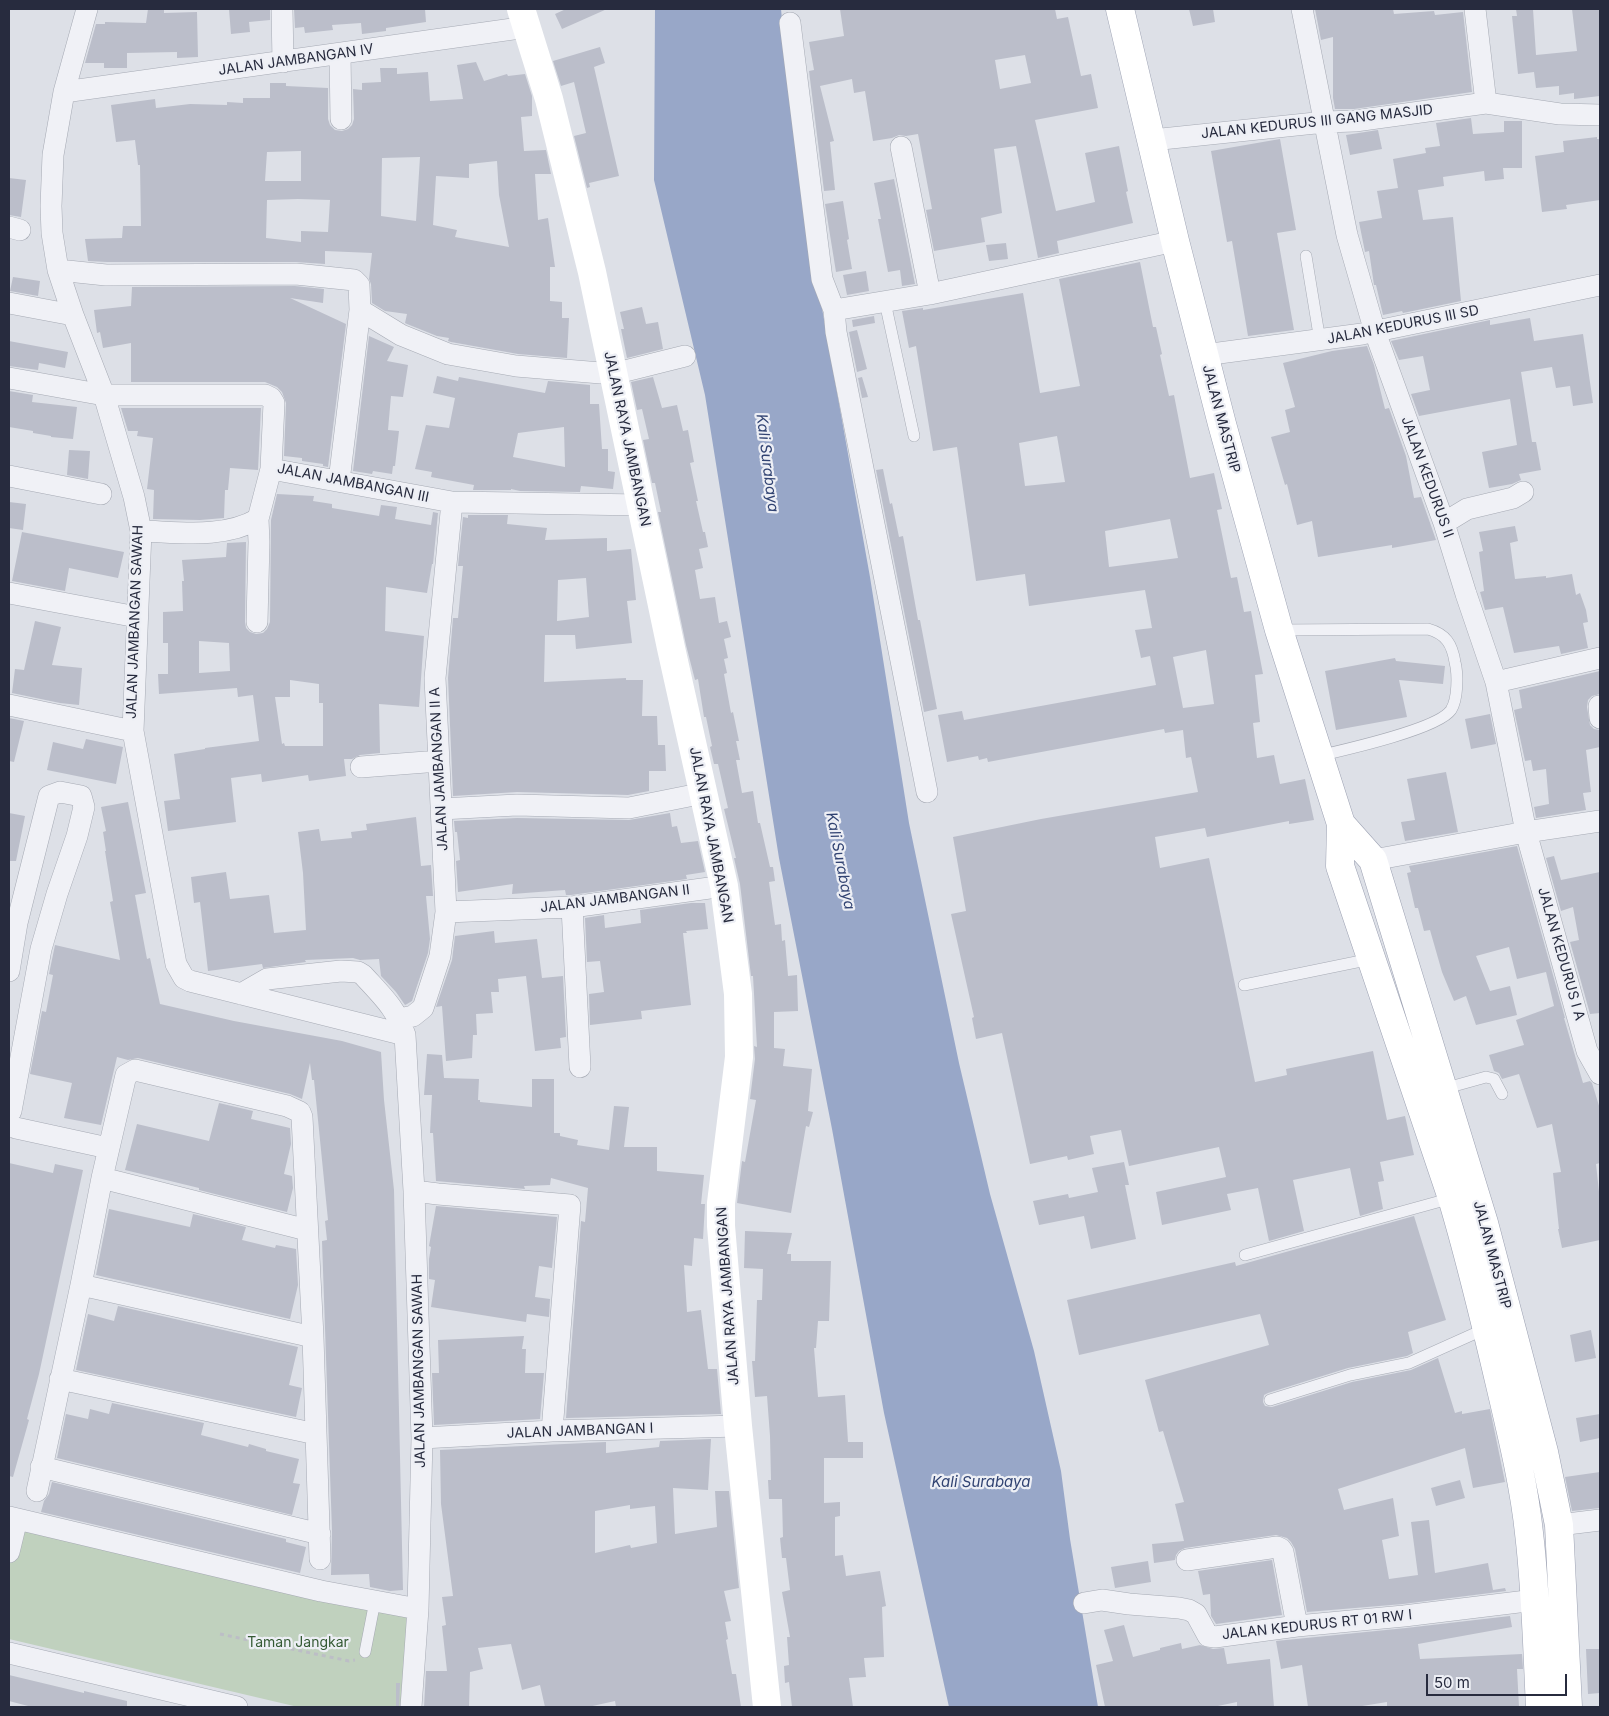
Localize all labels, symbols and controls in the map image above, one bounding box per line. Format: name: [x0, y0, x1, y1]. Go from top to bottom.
street label: JALAN JAMBANGAN IV: [217, 41, 375, 79]
street label: JALAN KEDURUS III GANG MASJID: [1200, 101, 1434, 143]
street label: JALAN KEDURUS III SD: [1326, 302, 1480, 348]
street label: JALAN RAYA JAMBANGAN: [600, 350, 654, 528]
street label: JALAN MASTRIP: [1198, 363, 1244, 475]
water label: Kali Surabaya: [752, 413, 782, 513]
street label: JALAN KEDURUS II: [1397, 414, 1457, 540]
street label: JALAN JAMBANGAN III: [276, 460, 430, 506]
street label: JALAN JAMBANGAN SAWAH: [123, 525, 147, 719]
street label: JALAN JAMBANGAN II A: [426, 687, 452, 851]
street label: JALAN RAYA JAMBANGAN: [686, 746, 736, 924]
water label: Kali Surabaya: [822, 811, 858, 911]
street label: JALAN JAMBANGAN II: [539, 881, 691, 917]
street label: JALAN KEDURUS I A: [1534, 886, 1588, 1022]
street label: JALAN MASTRIP: [1469, 1199, 1515, 1311]
street label: JALAN RAYA JAMBANGAN: [713, 1206, 743, 1386]
street label: JALAN JAMBANGAN SAWAH: [409, 1274, 429, 1468]
street label: JALAN JAMBANGAN I: [506, 1420, 654, 1442]
water label: Kali Surabaya: [932, 1473, 1030, 1491]
street label: JALAN KEDURUS RT 01 RW I: [1221, 1607, 1413, 1643]
park label: Taman Jangkar: [247, 1635, 349, 1651]
scale bar: [1429, 1664, 1570, 1696]
text: 50 m: [1434, 1673, 1470, 1692]

